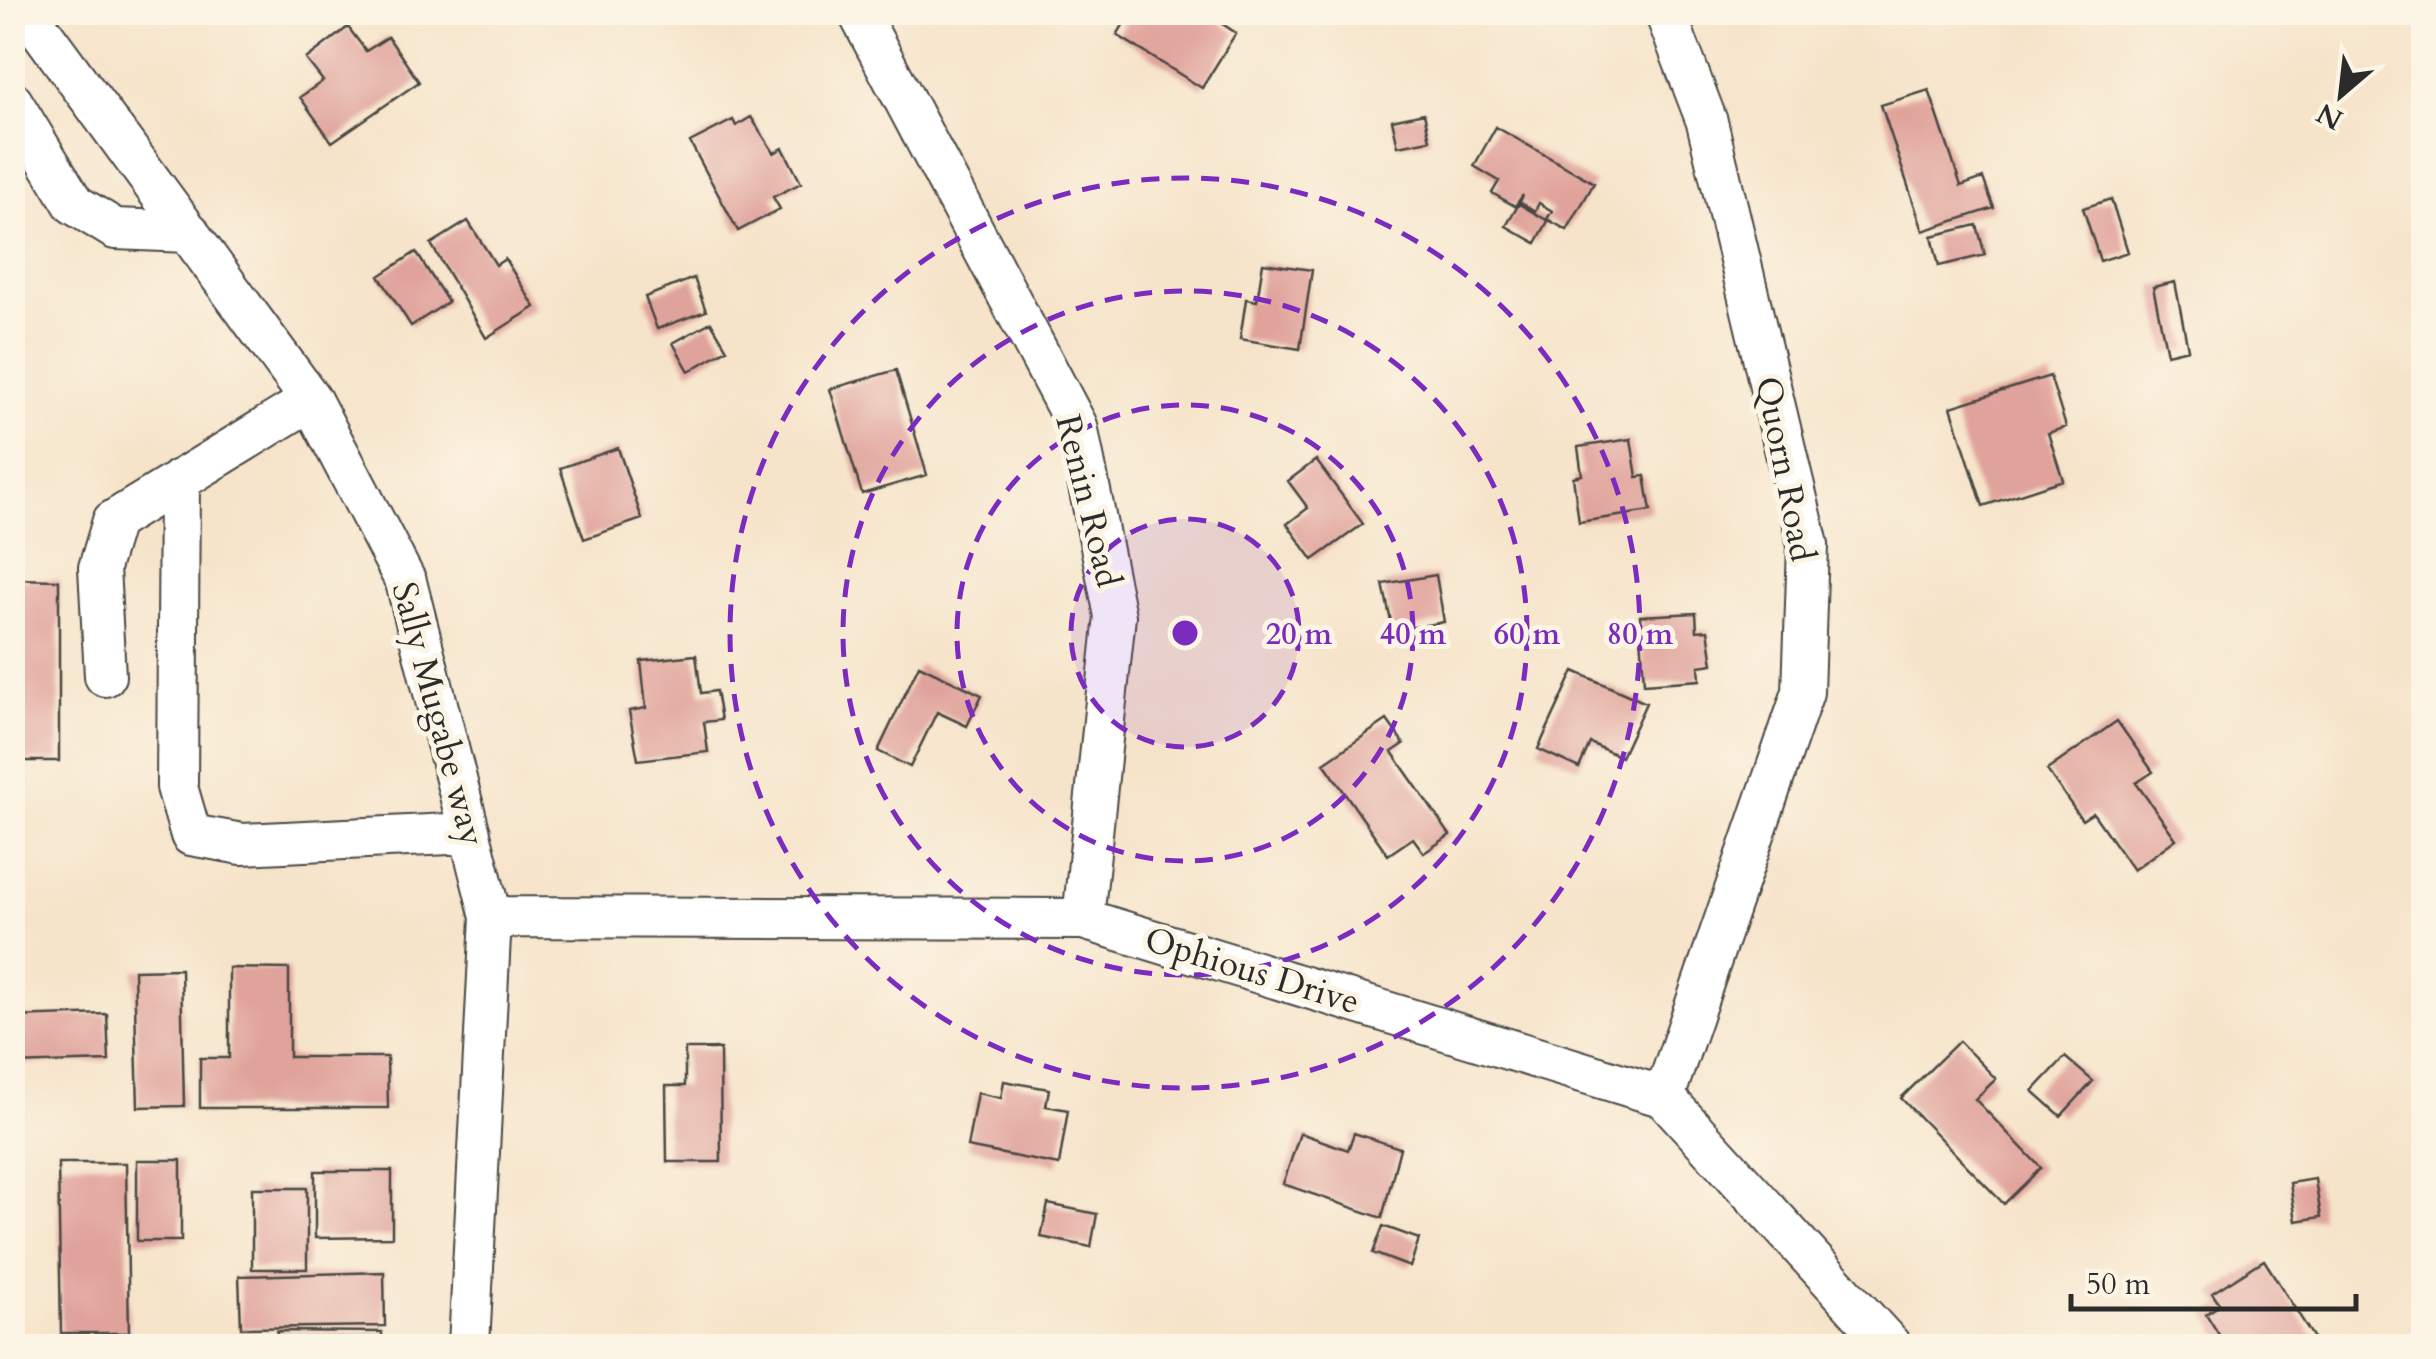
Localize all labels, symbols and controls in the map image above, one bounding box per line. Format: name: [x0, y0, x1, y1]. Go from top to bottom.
north arrow: [2291, 45, 2391, 145]
text: N: [2310, 94, 2349, 139]
street label: Quorn Road: [1744, 372, 1826, 566]
street label: Renin Road: [1043, 410, 1133, 593]
street label: Sally Mugabe way: [380, 577, 496, 852]
text: 20 m: [1266, 614, 1333, 655]
text: 40 m: [1380, 614, 1447, 655]
text: 60 m: [1494, 614, 1561, 655]
text: 80 m: [1607, 614, 1674, 655]
centre of rings: [1167, 615, 1203, 651]
street label: Ophious Drive: [1139, 916, 1365, 1026]
scale bar: [2071, 1249, 2356, 1311]
text: 50 m: [2086, 1264, 2151, 1305]

